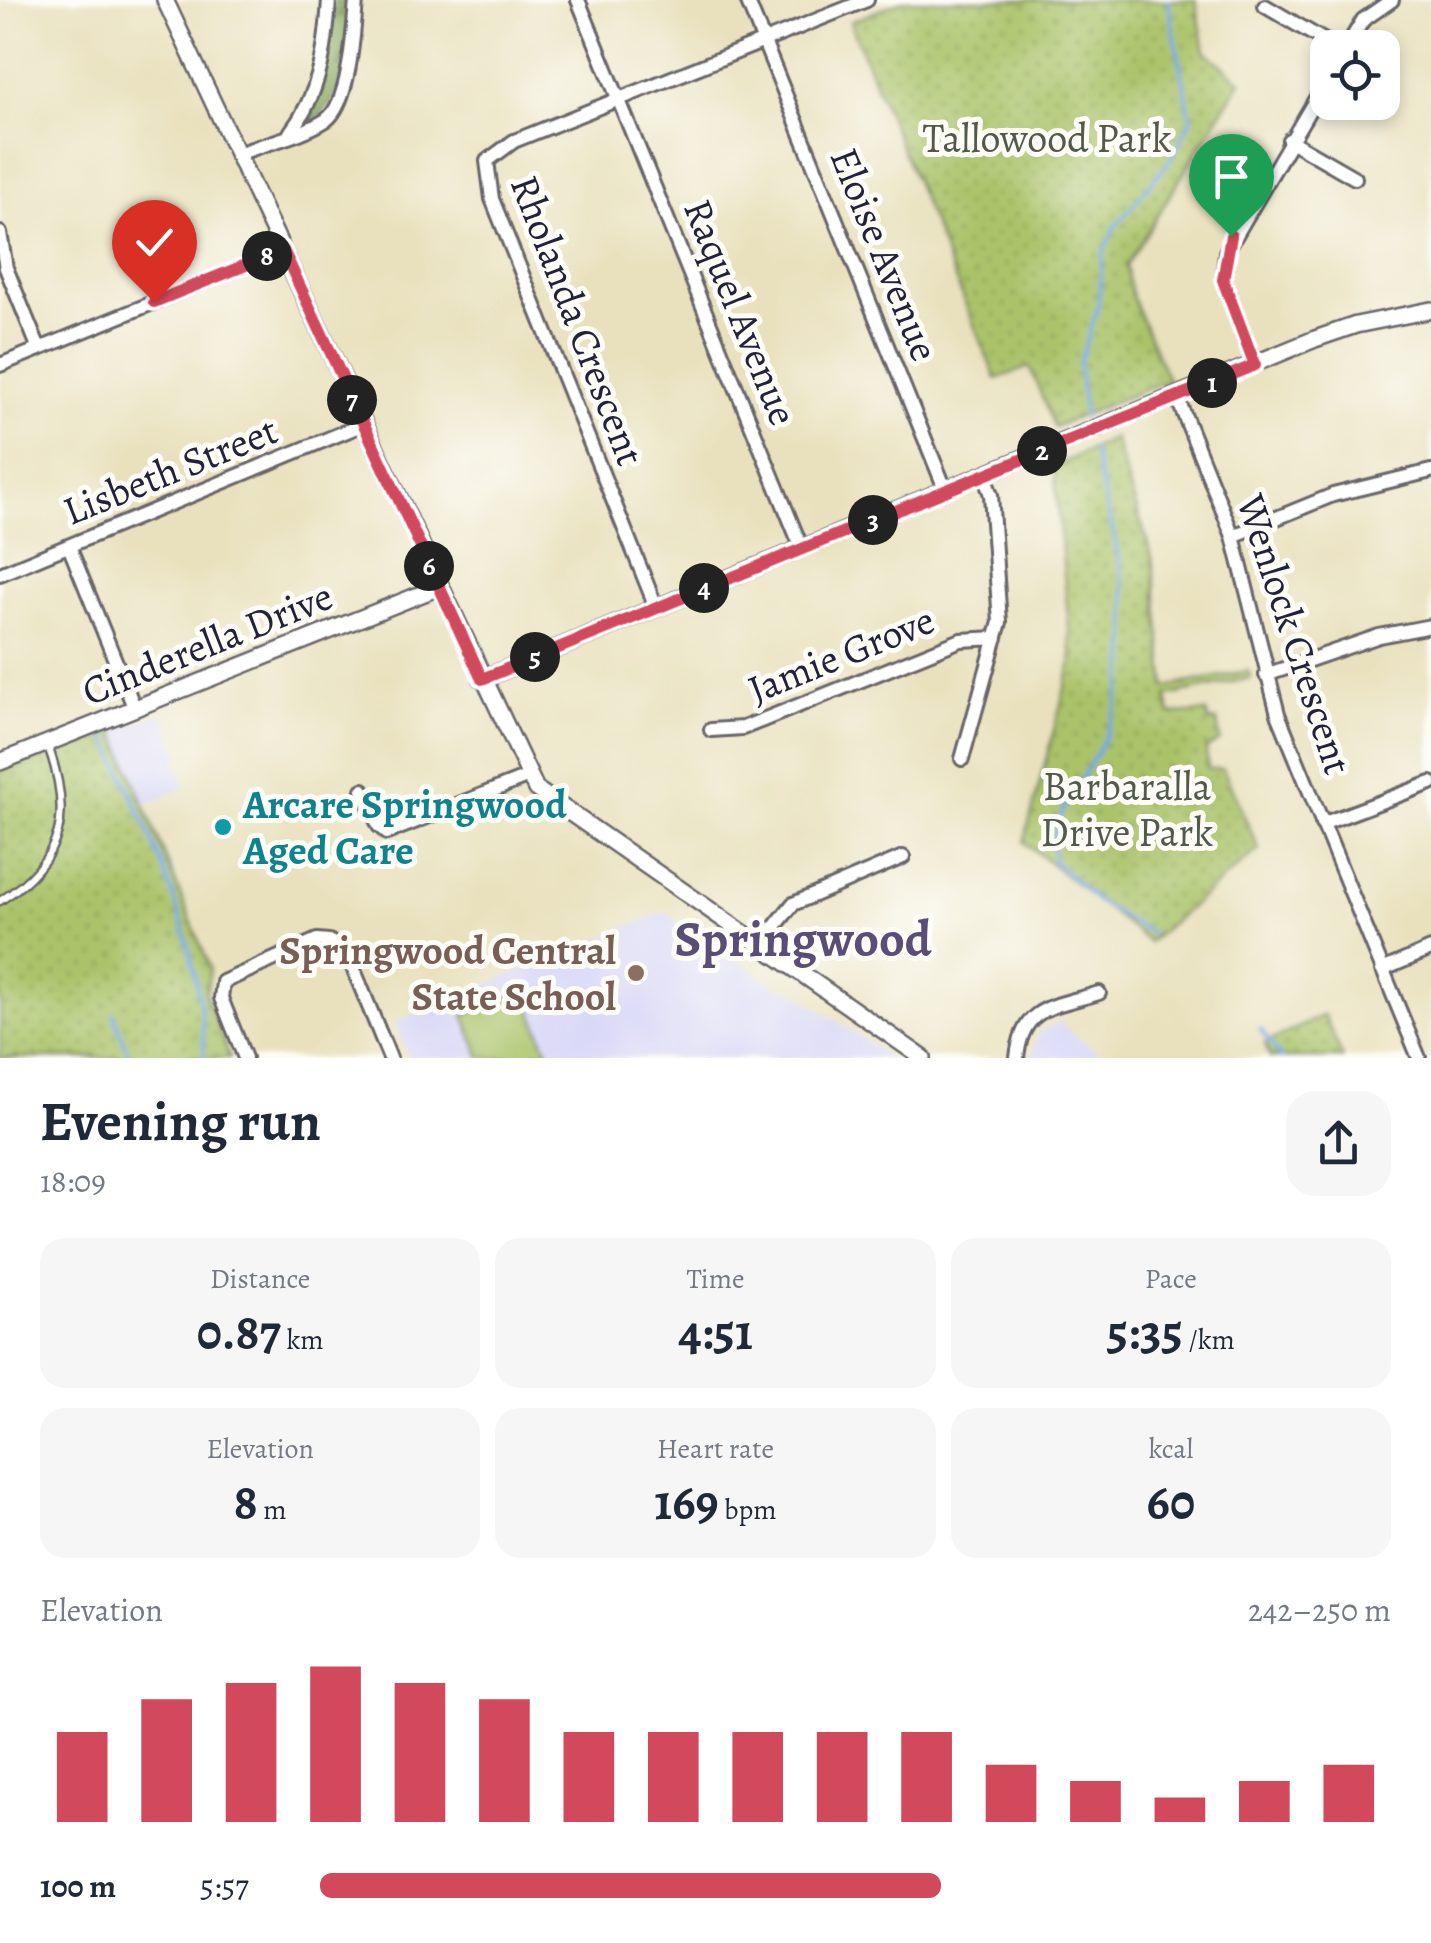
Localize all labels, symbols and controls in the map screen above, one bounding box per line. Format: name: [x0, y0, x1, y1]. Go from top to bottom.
map controls: [1310, 30, 1400, 120]
button: locate: [1310, 30, 1400, 120]
park label: Tallowood Park: [922, 111, 1172, 166]
pin: [1189, 134, 1274, 237]
street label: Eloise Avenue: [817, 139, 952, 369]
icon: arrive: [1204, 149, 1259, 204]
street label: Rholanda Crescent: [497, 167, 658, 473]
street label: Raquel Avenue: [670, 191, 811, 433]
pin: [112, 200, 197, 303]
icon: check: [127, 215, 182, 270]
pin: 8: [242, 231, 292, 281]
text: 8: [260, 237, 274, 275]
pin: 1: [1187, 358, 1237, 408]
text: 1: [1207, 364, 1217, 402]
pin: 7: [327, 375, 377, 425]
text: 7: [346, 381, 358, 419]
street label: Lisbeth Street: [55, 402, 286, 538]
pin: 2: [1017, 426, 1067, 476]
text: 2: [1035, 432, 1049, 470]
street label: Wenlock Crescent: [1223, 486, 1366, 781]
pin: 3: [848, 495, 898, 545]
text: 3: [867, 501, 879, 539]
pin: 6: [404, 541, 454, 591]
text: 6: [422, 547, 436, 585]
pin: 4: [679, 563, 729, 613]
street label: Cinderella Drive: [74, 568, 341, 719]
text: 4: [697, 569, 711, 607]
street label: Jamie Grove: [740, 592, 942, 717]
pin: 5: [510, 632, 560, 682]
text: 5: [529, 638, 541, 676]
park label: Barbaralla Drive Park: [1041, 759, 1214, 860]
place label: Arcare Springwood Aged Care: [242, 777, 567, 878]
marker: Arcare Springwood Aged Care: [212, 816, 234, 838]
district label: Springwood: [674, 905, 932, 973]
place label: Springwood Central State School: [279, 923, 616, 1024]
marker: Springwood Central State School: [625, 962, 647, 984]
text: Evening run: [40, 1084, 321, 1159]
button: share: [1286, 1091, 1391, 1196]
text: 18:09: [40, 1159, 106, 1203]
text: Distance: [210, 1260, 310, 1298]
text: Time: [686, 1260, 745, 1298]
text: Pace: [1145, 1260, 1197, 1298]
text: 0.87: [197, 1298, 281, 1366]
text: 4:51: [678, 1298, 753, 1366]
text: 5:35: [1107, 1298, 1183, 1366]
text: km: [281, 1321, 324, 1359]
text: /km: [1183, 1321, 1235, 1359]
text: Elevation: [206, 1430, 314, 1468]
text: Heart rate: [657, 1430, 774, 1468]
text: kcal: [1148, 1430, 1193, 1468]
text: 8: [234, 1468, 258, 1536]
text: 169: [654, 1468, 719, 1536]
text: 60: [1147, 1468, 1195, 1536]
text: m: [258, 1491, 287, 1529]
text: bpm: [719, 1491, 777, 1529]
text: Elevation: [40, 1588, 163, 1632]
text: 242–250 m: [1248, 1588, 1391, 1632]
text: 100 m: [40, 1864, 116, 1908]
text: 5:57: [200, 1864, 249, 1908]

